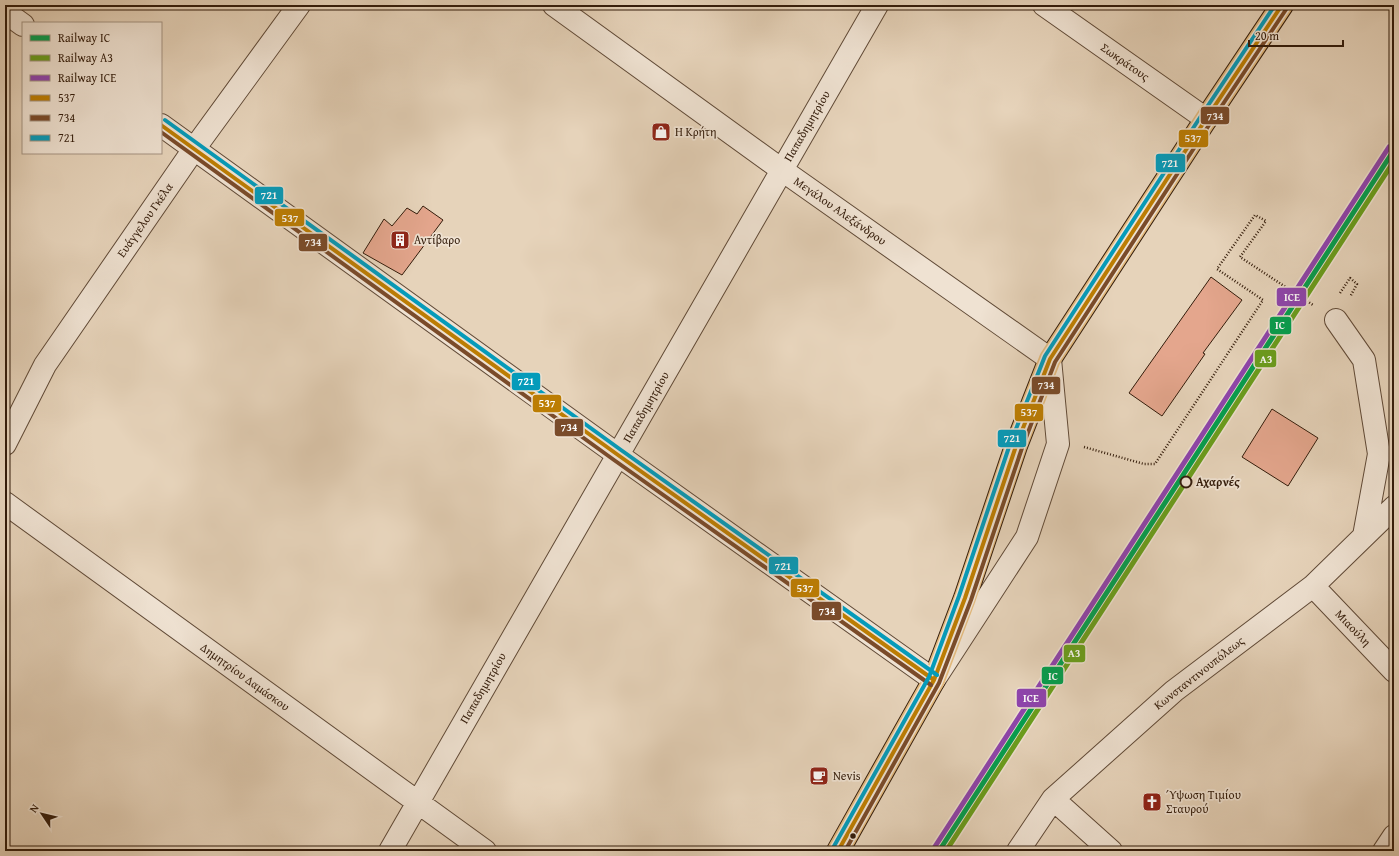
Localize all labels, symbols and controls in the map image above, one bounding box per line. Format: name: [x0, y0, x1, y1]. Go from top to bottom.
legend: [22, 22, 162, 154]
scale bar: [1249, 22, 1343, 48]
text: 20 m: [1255, 27, 1279, 44]
text: Railway IC: [58, 29, 111, 46]
street label: Σωκράτους: [1098, 39, 1153, 85]
text: Railway A3: [58, 49, 113, 66]
text: Railway ICE: [58, 69, 116, 86]
street label: Παπαδημητρίου: [779, 87, 834, 164]
text: 537: [58, 89, 76, 106]
line badge: 734: [1200, 106, 1230, 125]
text: 734: [1206, 108, 1224, 124]
text: 734: [58, 109, 76, 126]
shop icon: Η Κρήτη: [650, 121, 672, 143]
place label: Η Κρήτη: [675, 123, 717, 140]
text: 721: [58, 129, 76, 146]
line badge: 537: [1178, 129, 1209, 148]
text: 537: [1184, 130, 1202, 146]
line badge: 721: [1155, 153, 1186, 173]
text: 721: [1161, 155, 1179, 171]
street label: Μεγάλου Αλεξάνδρου: [791, 172, 890, 249]
street label: Ευάγγελου Γκέλα: [113, 179, 177, 260]
line badge: 721: [254, 186, 284, 205]
text: 721: [260, 187, 278, 203]
line badge: 537: [274, 208, 305, 227]
text: 537: [281, 210, 299, 226]
building icon: Αντίβαρο: [389, 229, 411, 251]
place label: Αντίβαρο: [414, 231, 460, 248]
line badge: 734: [298, 233, 328, 252]
text: 734: [304, 234, 322, 250]
line badge: ICE: [1276, 287, 1307, 307]
text: ICE: [1284, 289, 1300, 305]
line badge: IC: [1269, 316, 1292, 335]
text: IC: [1275, 317, 1285, 333]
line badge: A3: [1254, 349, 1277, 368]
text: A3: [1260, 351, 1273, 367]
street label: Παπαδημητρίου: [618, 368, 673, 445]
line badge: 721: [511, 372, 541, 391]
text: 721: [517, 373, 535, 389]
line badge: 734: [1031, 376, 1061, 395]
text: 734: [1037, 377, 1055, 393]
line badge: 537: [532, 394, 562, 413]
text: 537: [538, 395, 556, 411]
line badge: 537: [1014, 403, 1044, 422]
text: 537: [1020, 404, 1038, 420]
line badge: 734: [554, 418, 584, 437]
text: 734: [560, 419, 578, 435]
line badge: 721: [997, 429, 1027, 448]
text: 721: [1003, 430, 1021, 446]
place label: Αχαρνές: [1196, 473, 1240, 490]
marker: Αχαρνές: [1179, 475, 1193, 489]
line badge: 721: [768, 556, 799, 575]
text: 721: [774, 558, 792, 574]
line badge: 537: [790, 578, 820, 598]
text: 537: [796, 580, 814, 596]
line badge: 734: [811, 601, 842, 621]
text: 734: [818, 603, 836, 619]
street label: Μιαούλη: [1332, 605, 1375, 650]
street label: Κωνσταντινουπόλεως: [1150, 632, 1247, 713]
street label: Δημητρίου Δαμάσκου: [197, 638, 293, 715]
line badge: A3: [1063, 644, 1086, 663]
text: A3: [1068, 645, 1081, 661]
street label: Παπαδημητρίου: [455, 649, 510, 726]
line badge: IC: [1041, 666, 1064, 685]
text: IC: [1048, 668, 1058, 684]
line badge: ICE: [1016, 688, 1047, 708]
text: ICE: [1023, 690, 1039, 706]
cafe icon: Nevis: [808, 765, 830, 787]
place label: Nevis: [833, 767, 861, 784]
place label: Ύψωση Τιμίου Σταυρού: [1166, 786, 1241, 817]
church icon: Ύψωση Τιμίου Σταυρού: [1141, 791, 1163, 813]
north arrow: [22, 794, 62, 834]
text: N: [25, 800, 43, 816]
unlabelled marker: [848, 831, 858, 841]

